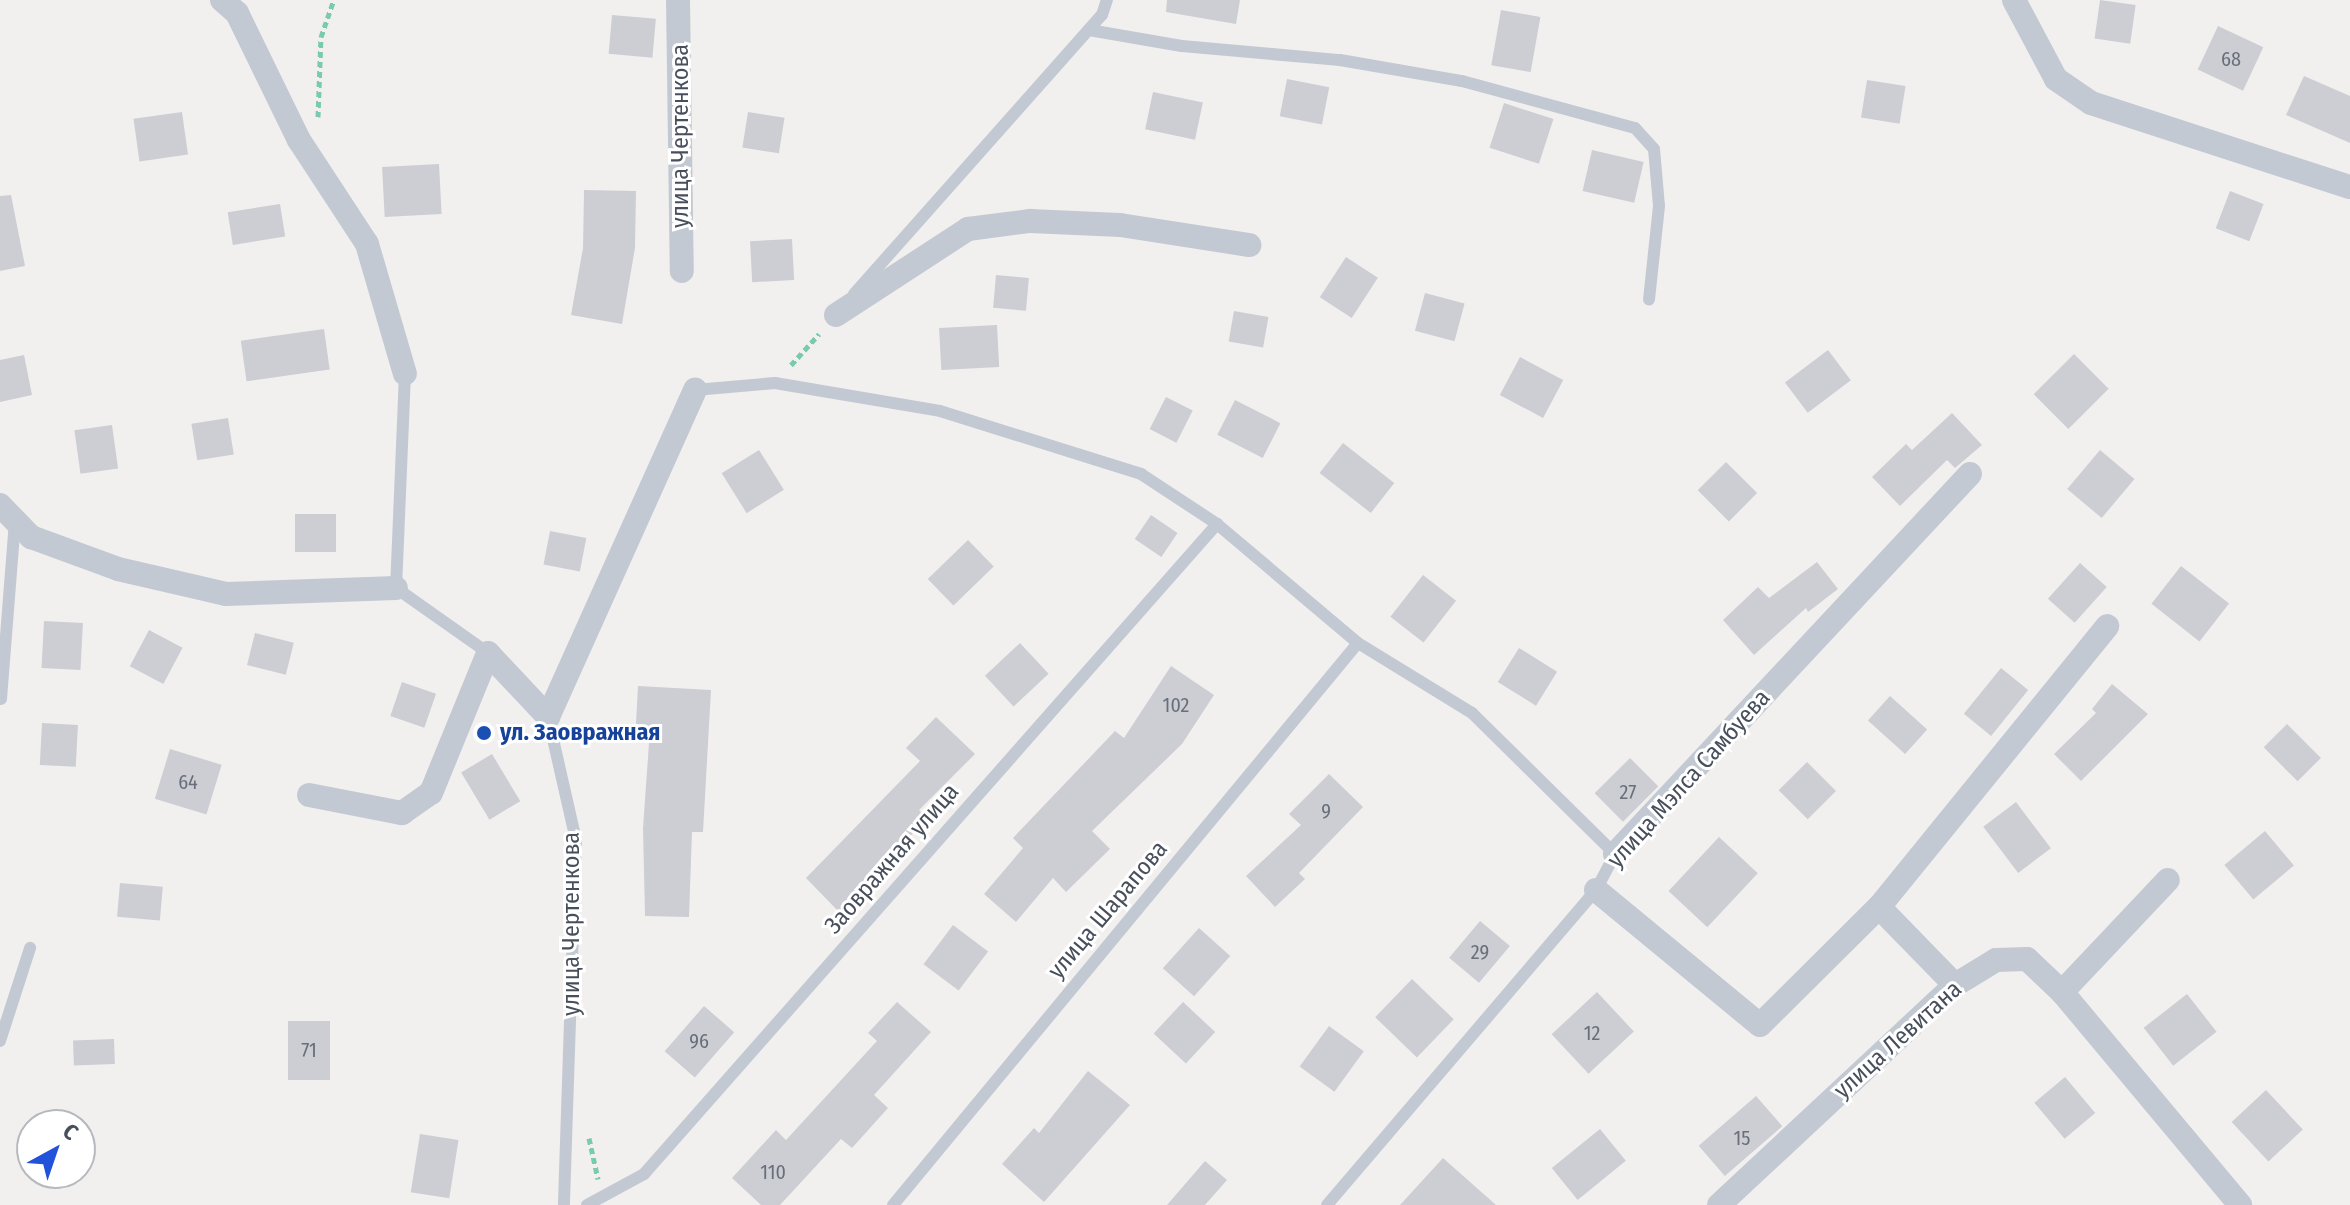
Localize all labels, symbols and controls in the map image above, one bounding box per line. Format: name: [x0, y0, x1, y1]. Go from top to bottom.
street label: улица Чертенкова: [667, 44, 695, 228]
house number: 68: [2221, 47, 2241, 71]
street label: улица Мэлса Самбуева: [1601, 684, 1777, 874]
house number: 102: [1163, 693, 1189, 717]
place label: ул. Заовражная: [500, 719, 660, 747]
marker: ул. Заовражная: [475, 724, 493, 742]
house number: 64: [178, 770, 198, 794]
street label: Заовражная улица: [819, 778, 965, 940]
house number: 27: [1620, 780, 1636, 804]
house number: 9: [1321, 799, 1331, 823]
street label: улица Чертенкова: [558, 832, 586, 1016]
street label: улица Шарапова: [1042, 835, 1174, 985]
house number: 29: [1471, 940, 1489, 964]
street label: улица Левитана: [1828, 975, 1968, 1105]
house number: 12: [1584, 1021, 1600, 1045]
house number: 96: [689, 1029, 709, 1053]
house number: 71: [301, 1038, 317, 1062]
north arrow: [16, 1109, 96, 1189]
text: С: [57, 1118, 84, 1146]
house number: 15: [1734, 1126, 1750, 1150]
house number: 110: [760, 1160, 786, 1184]

